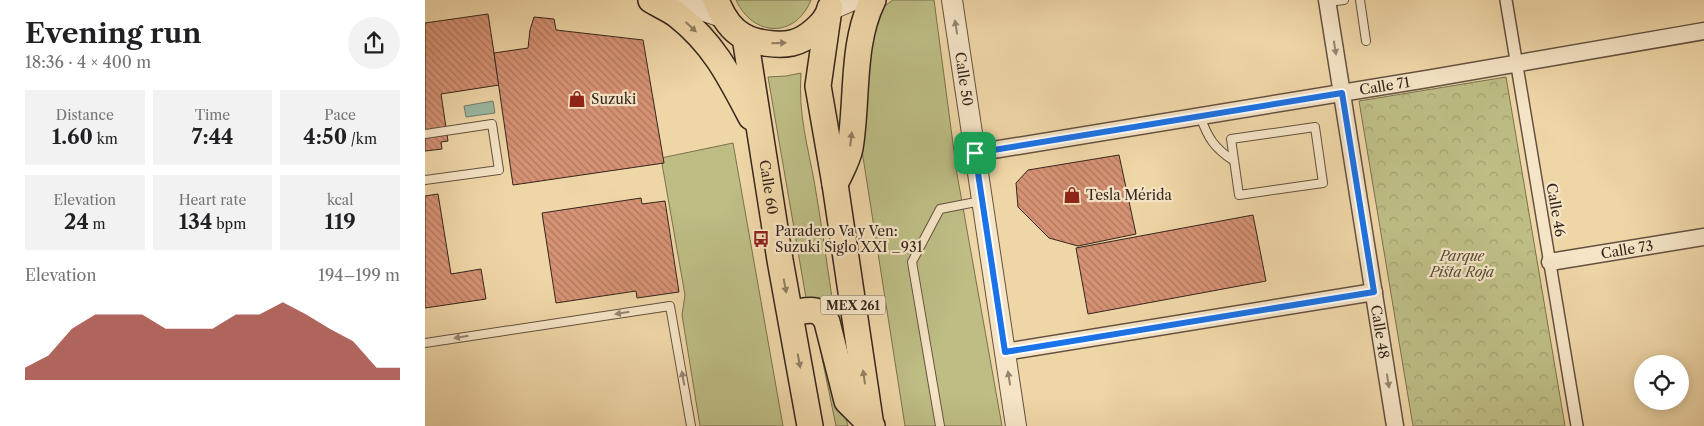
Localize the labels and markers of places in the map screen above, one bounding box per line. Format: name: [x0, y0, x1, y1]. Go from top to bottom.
shop icon: Suzuki: [567, 89, 587, 109]
place label: Suzuki: [591, 90, 636, 108]
pin: [954, 132, 996, 174]
shop icon: Tesla Mérida: [1062, 185, 1082, 205]
place label: Tesla Mérida: [1086, 186, 1173, 204]
place label: Paradero Va y Ven: Suzuki Siglo XXI _931: [775, 222, 923, 256]
bus stop icon: Paradero Va y Ven: Suzuki Siglo XXI _931: [751, 229, 771, 249]

